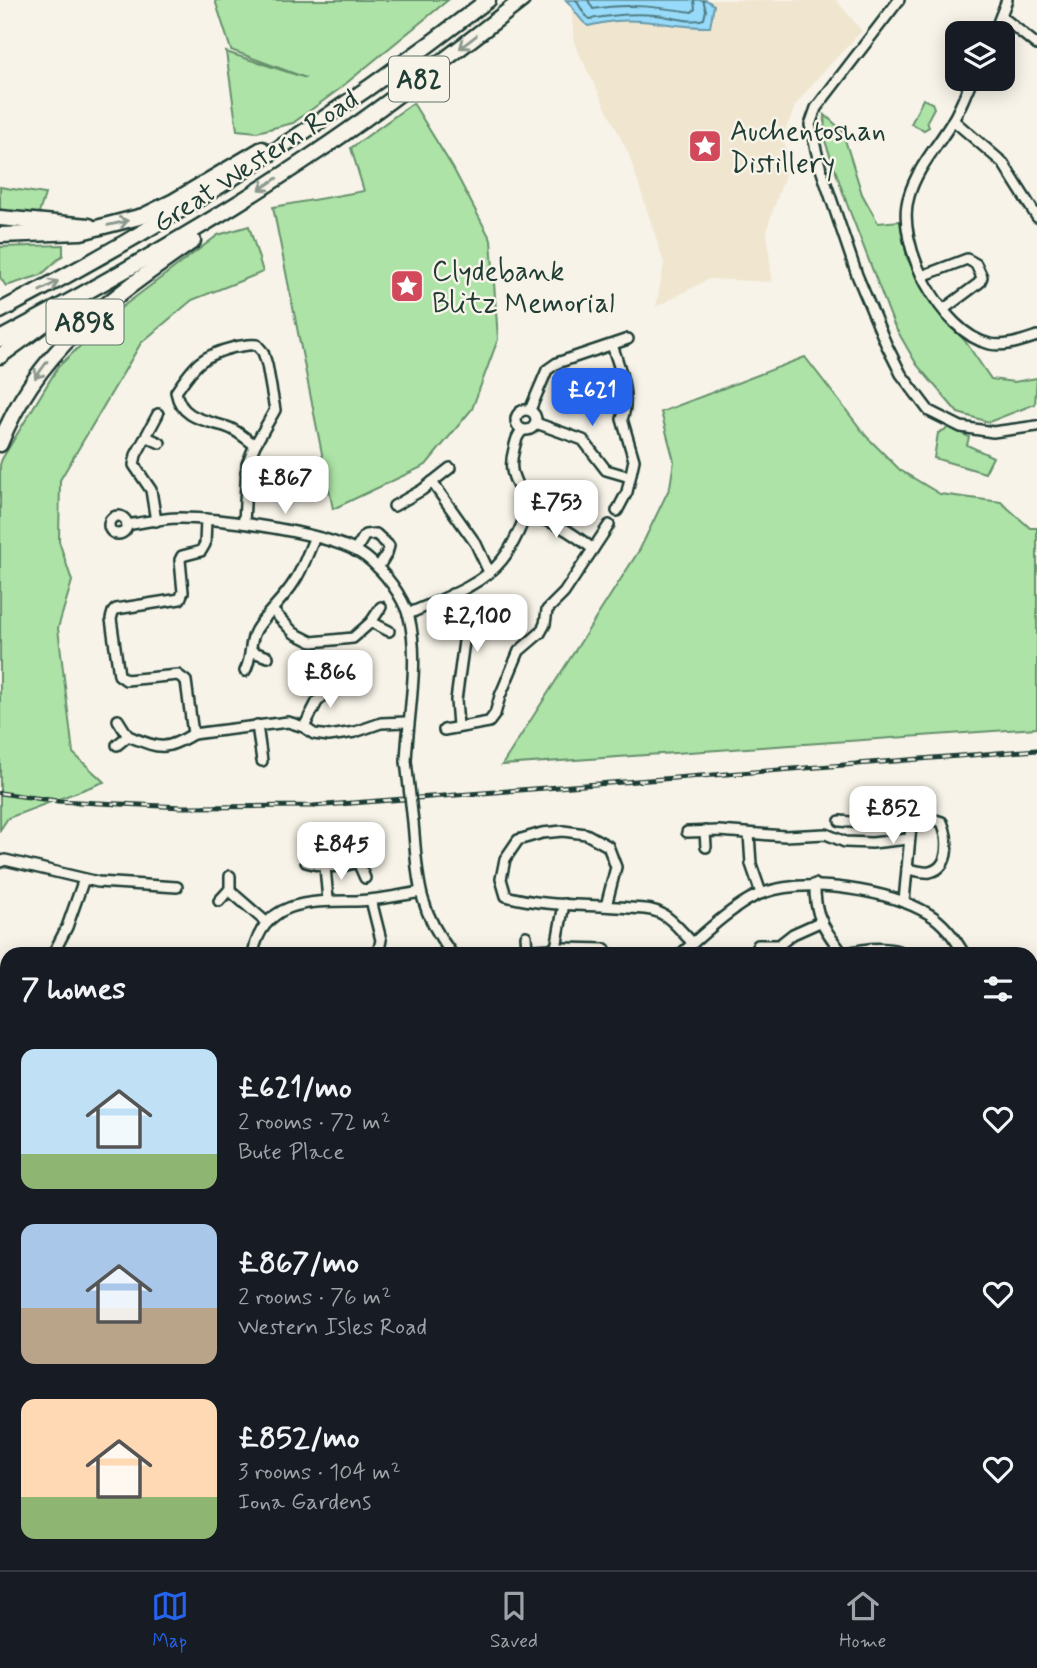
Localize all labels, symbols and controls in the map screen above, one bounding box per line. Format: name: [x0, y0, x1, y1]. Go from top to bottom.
map controls: [945, 21, 1015, 91]
button: layers: [945, 21, 1015, 91]
one-way arrow: [459, 34, 478, 49]
road number: A82: [389, 57, 449, 102]
street label: Great Western Road: [146, 82, 366, 242]
place label: Auchentoshan Distillery: [730, 114, 886, 183]
place icon: Auchentoshan Distillery: [686, 127, 724, 165]
one-way arrow: [259, 177, 278, 191]
one-way arrow: [106, 216, 129, 229]
place label: Clydebank Blitz Memorial: [432, 254, 615, 323]
place icon: Clydebank Blitz Memorial: [388, 267, 426, 305]
one-way arrow: [38, 278, 58, 292]
road number: A898: [46, 300, 124, 344]
one-way arrow: [34, 360, 48, 379]
pin: £621: [551, 368, 633, 428]
text: £621: [567, 376, 617, 406]
pin: £867: [244, 456, 326, 516]
text: £867: [258, 464, 312, 494]
pin: £753: [515, 480, 597, 540]
text: £753: [530, 488, 582, 518]
pin: £2,100: [420, 594, 534, 654]
text: £2,100: [443, 602, 511, 632]
pin: £866: [289, 650, 371, 710]
text: £866: [304, 658, 356, 688]
pin: £852: [852, 786, 934, 846]
text: £852: [865, 794, 921, 824]
pin: £845: [300, 822, 382, 882]
text: £845: [313, 830, 369, 860]
text: 7 homes: [21, 970, 126, 1009]
icon: filters: [979, 970, 1017, 1008]
text: £621/mo: [238, 1069, 352, 1108]
icon: home: [77, 1077, 161, 1161]
icon: heart: [979, 1100, 1017, 1138]
text: 2 rooms · 72 m²: [238, 1108, 391, 1138]
text: Bute Place: [238, 1138, 344, 1168]
text: £867/mo: [238, 1244, 359, 1283]
icon: home: [77, 1252, 161, 1336]
icon: heart: [979, 1275, 1017, 1313]
text: 2 rooms · 76 m²: [238, 1283, 391, 1313]
text: Western Isles Road: [238, 1313, 427, 1343]
text: £852/mo: [238, 1419, 360, 1458]
icon: home: [77, 1427, 161, 1511]
icon: heart: [979, 1450, 1017, 1488]
text: 3 rooms · 104 m²: [238, 1458, 401, 1488]
text: Iona Gardens: [238, 1488, 371, 1518]
tab: Map: [151, 1587, 189, 1654]
tab: Saved: [490, 1587, 538, 1654]
tab: Home: [839, 1587, 886, 1654]

